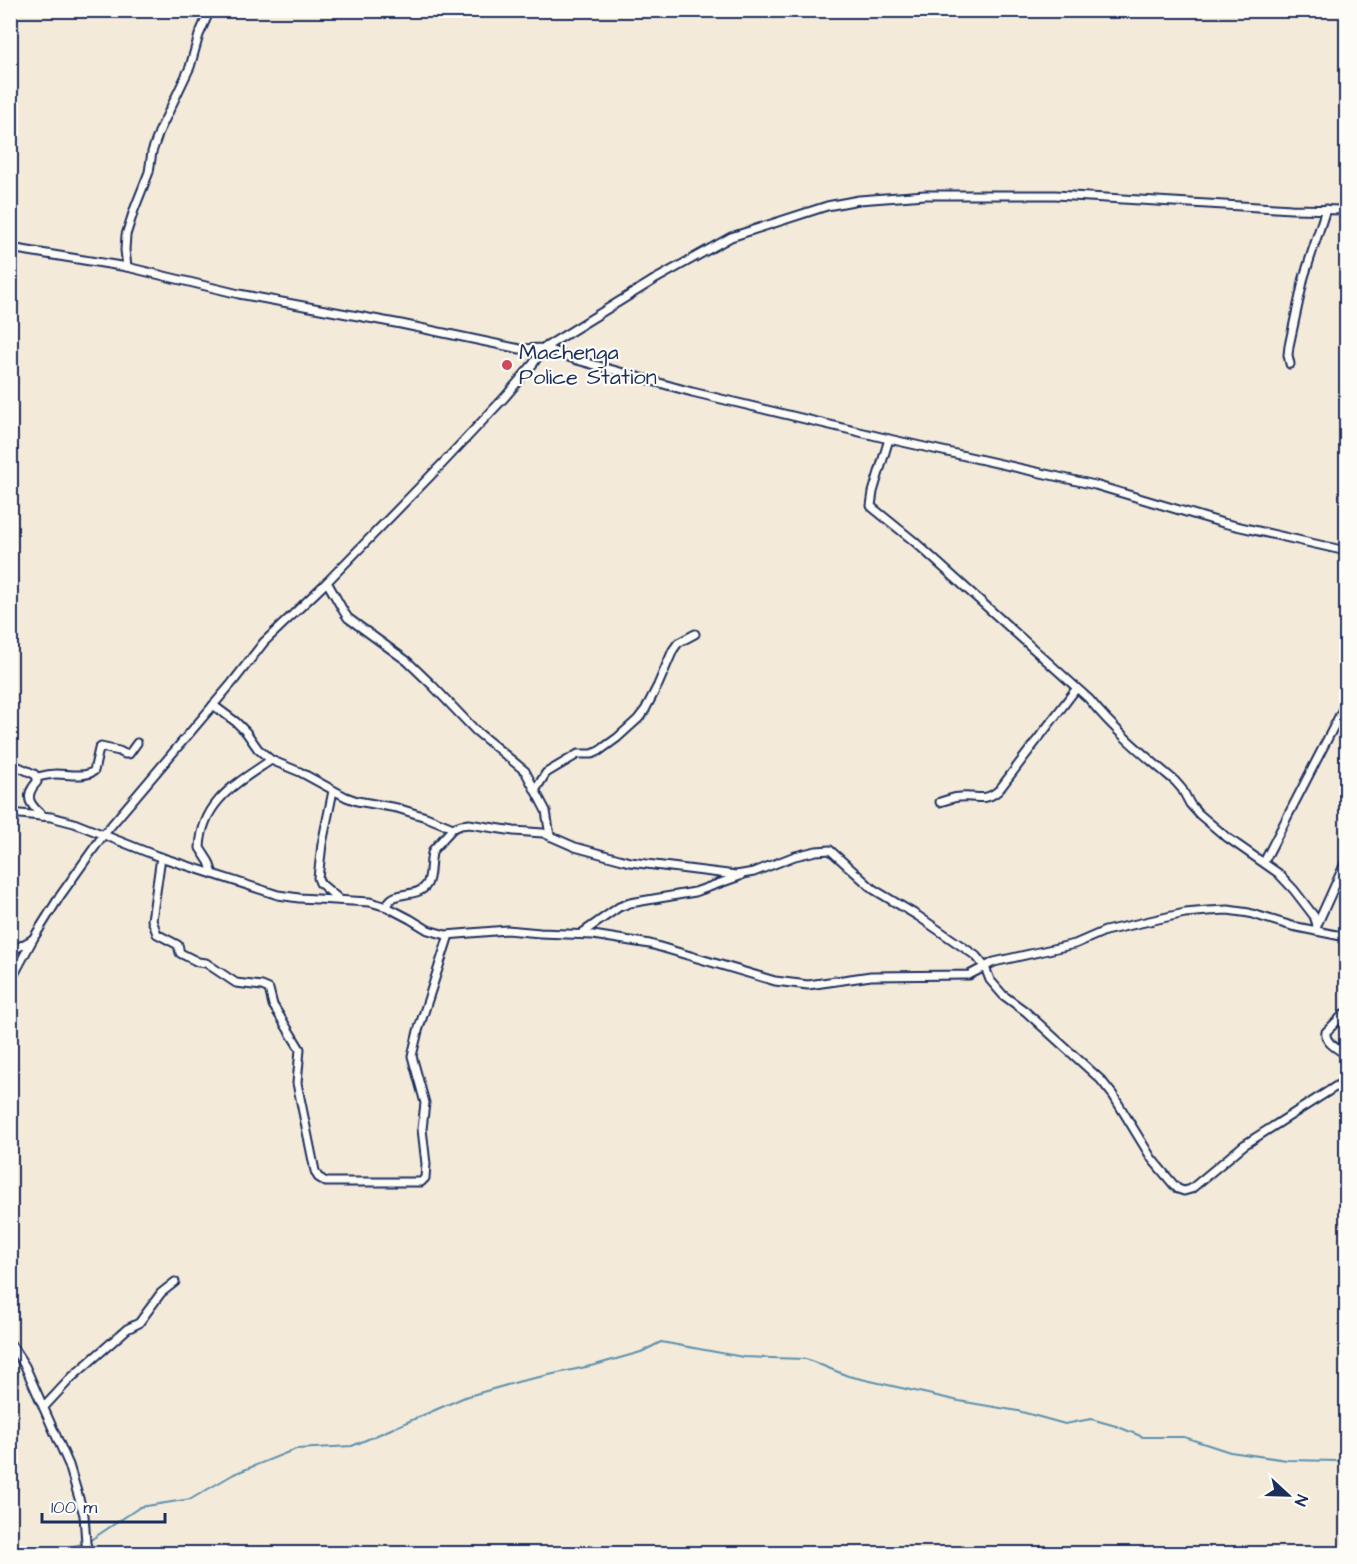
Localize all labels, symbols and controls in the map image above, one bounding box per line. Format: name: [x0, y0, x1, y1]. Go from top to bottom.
place label: Machenga Police Station: [519, 337, 657, 393]
marker: Machenga Police Station: [500, 358, 514, 372]
north arrow: [1258, 1465, 1318, 1525]
scale bar: [42, 1486, 165, 1524]
text: N: [1289, 1491, 1313, 1509]
text: 100 m: [51, 1495, 97, 1520]

